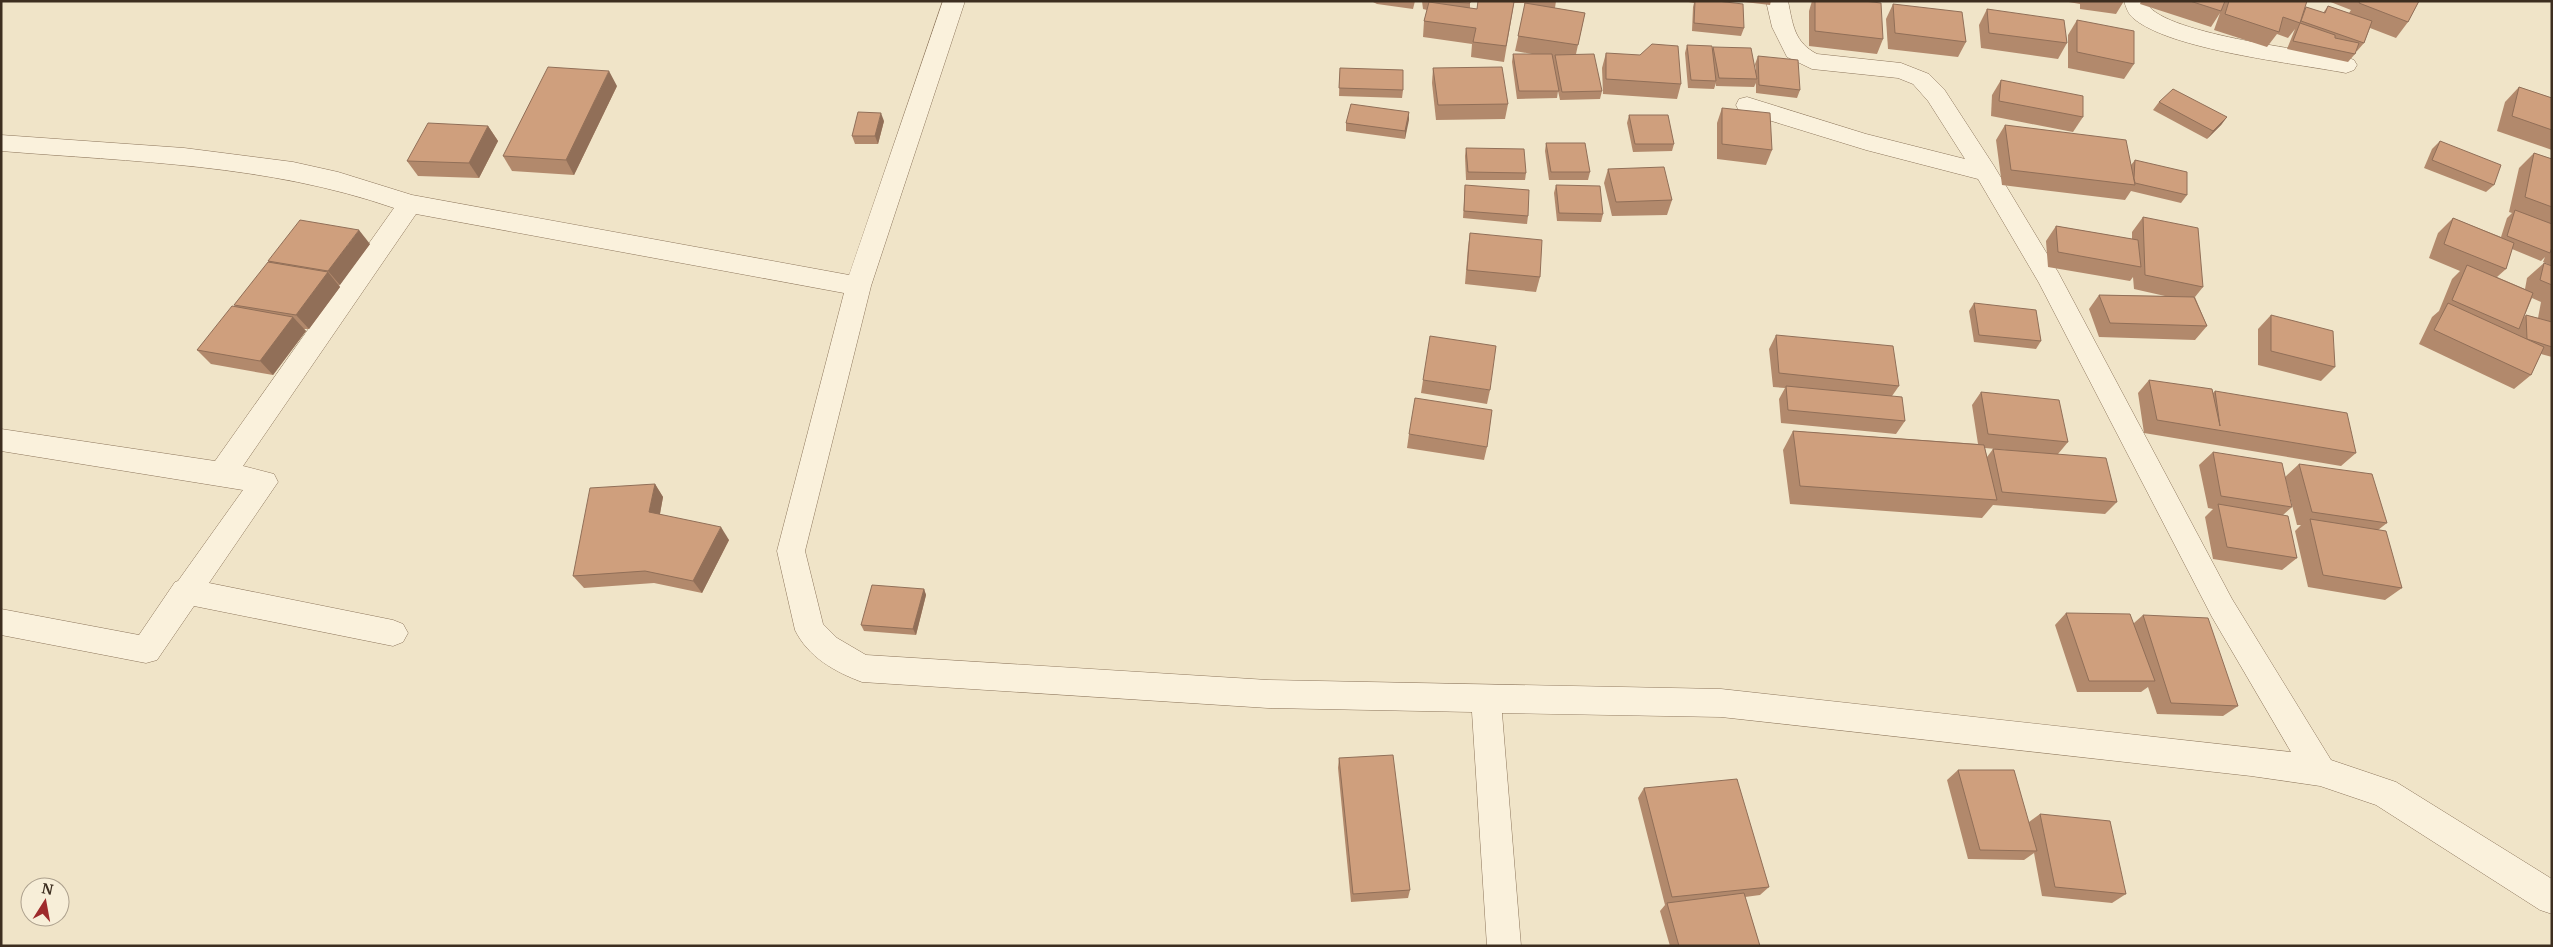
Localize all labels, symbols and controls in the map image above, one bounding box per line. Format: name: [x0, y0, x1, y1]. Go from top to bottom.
north arrow: [20, 877, 70, 927]
text: N: [40, 879, 55, 899]

